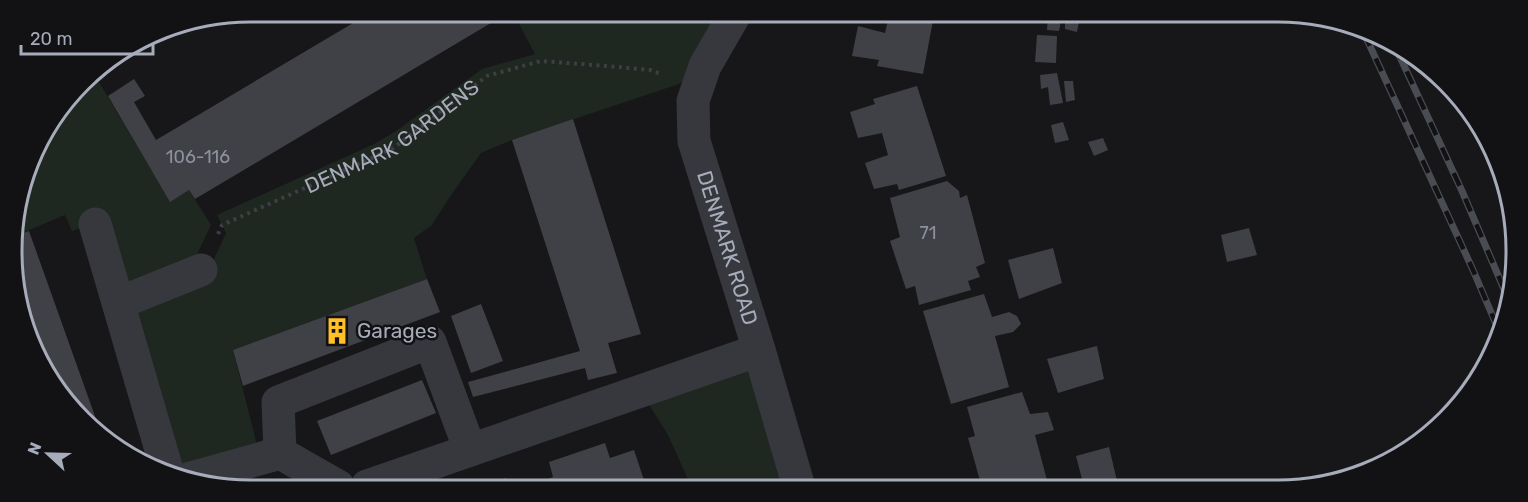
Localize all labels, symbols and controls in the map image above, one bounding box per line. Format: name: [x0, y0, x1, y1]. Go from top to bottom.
scale bar: [21, 18, 153, 56]
text: 20 m: [30, 28, 72, 50]
street label: DENMARK GARDENS: [301, 74, 484, 198]
house number: 106-116: [166, 146, 230, 168]
street label: DENMARK ROAD: [692, 168, 763, 328]
house number: 71: [920, 222, 936, 244]
building icon: Garages: [322, 316, 352, 346]
place label: Garages: [357, 318, 437, 343]
north arrow: [18, 424, 78, 484]
text: N: [24, 440, 46, 457]

